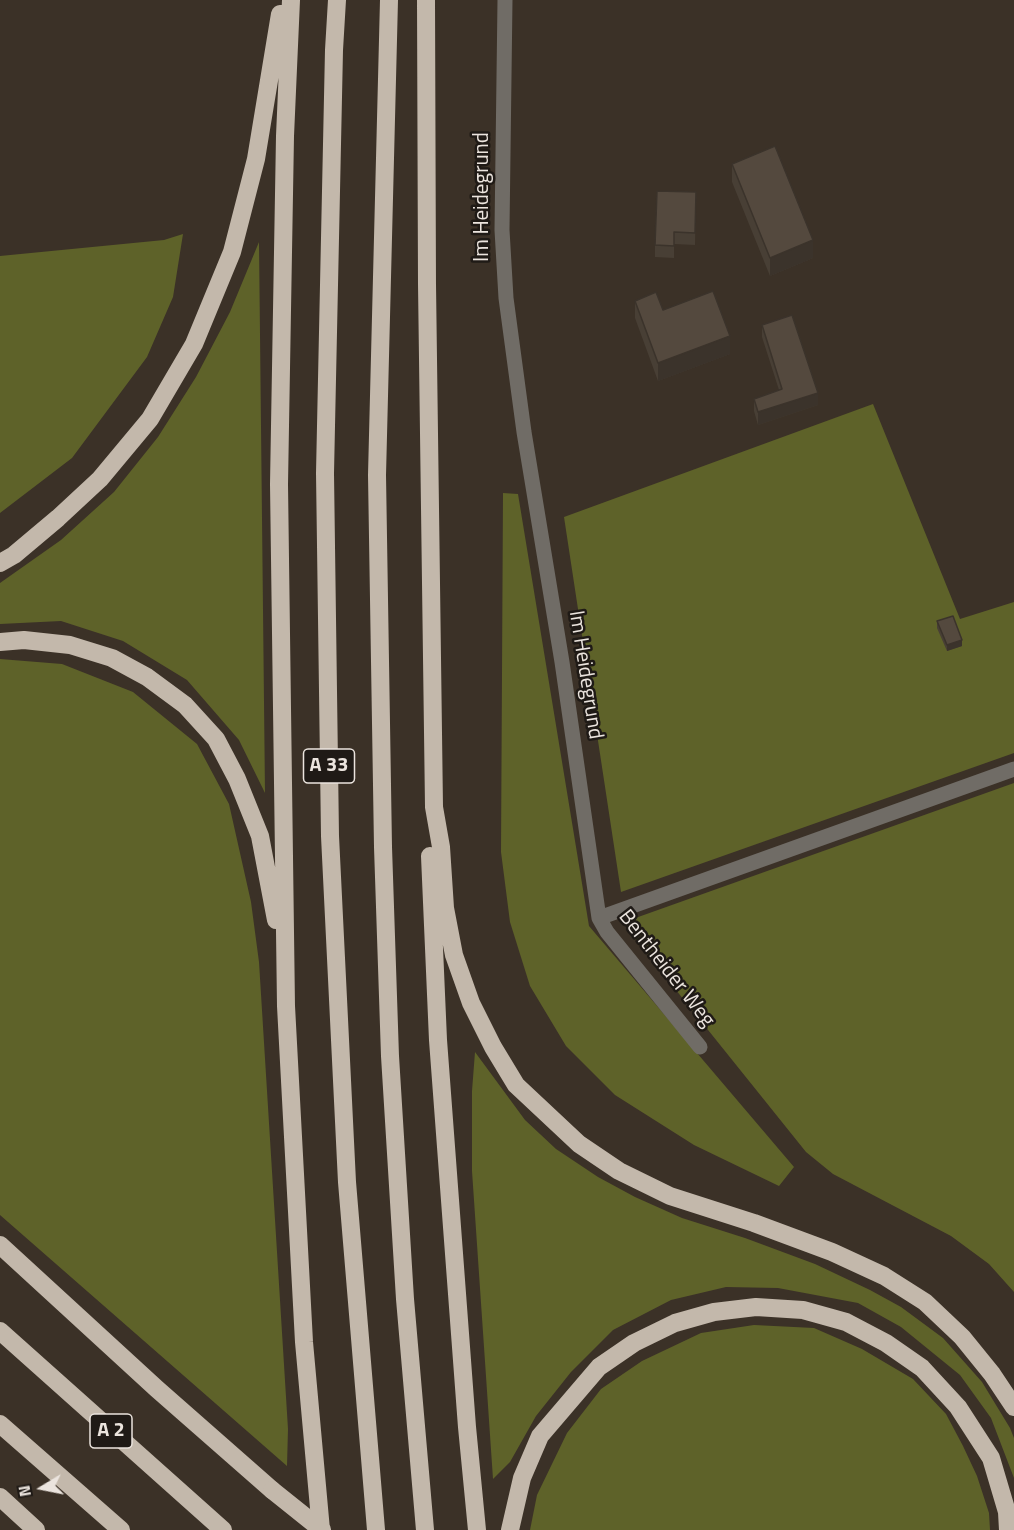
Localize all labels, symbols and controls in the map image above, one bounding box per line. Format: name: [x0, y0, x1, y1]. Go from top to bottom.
street label: Im Heidegrund: [470, 132, 496, 262]
street label: Im Heidegrund: [562, 609, 608, 741]
road number: A 33: [304, 749, 354, 783]
street label: Bentheider Weg: [612, 905, 720, 1033]
road number: A 2: [90, 1414, 132, 1448]
north arrow: [12, 1458, 72, 1518]
text: N: [11, 1484, 37, 1499]

